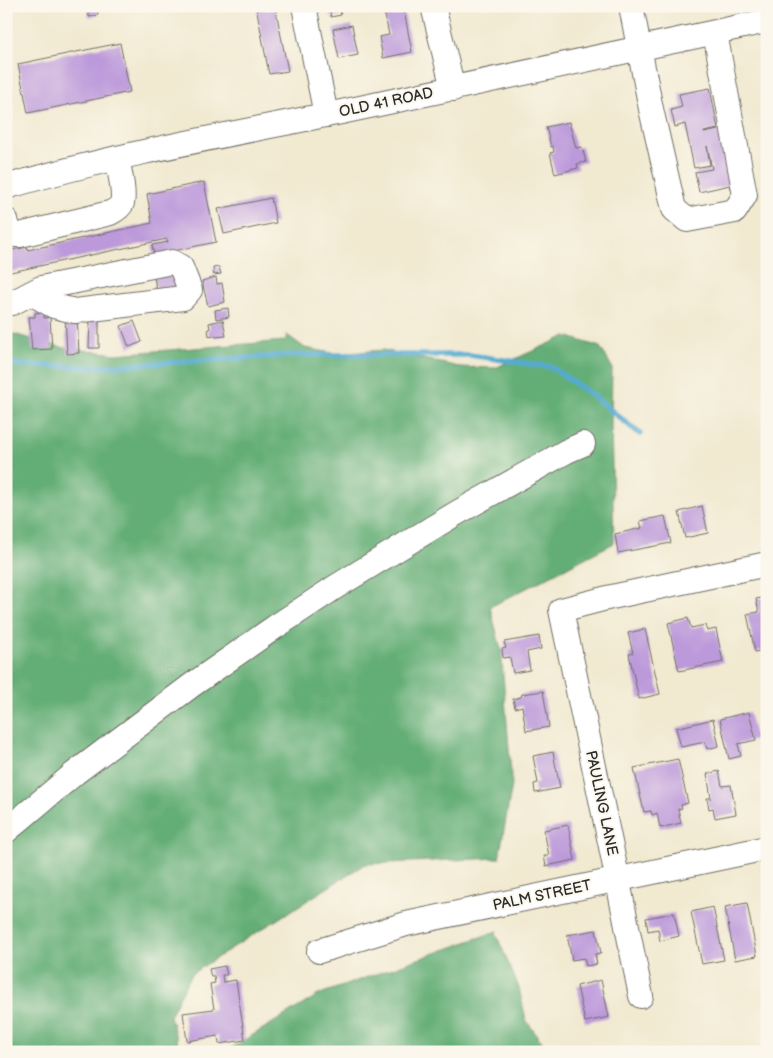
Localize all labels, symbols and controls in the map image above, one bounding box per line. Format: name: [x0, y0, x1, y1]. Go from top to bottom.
street label: OLD 41 ROAD: [337, 83, 435, 122]
street label: PAULING LANE: [581, 749, 622, 858]
street label: PALM STREET: [491, 876, 593, 915]

